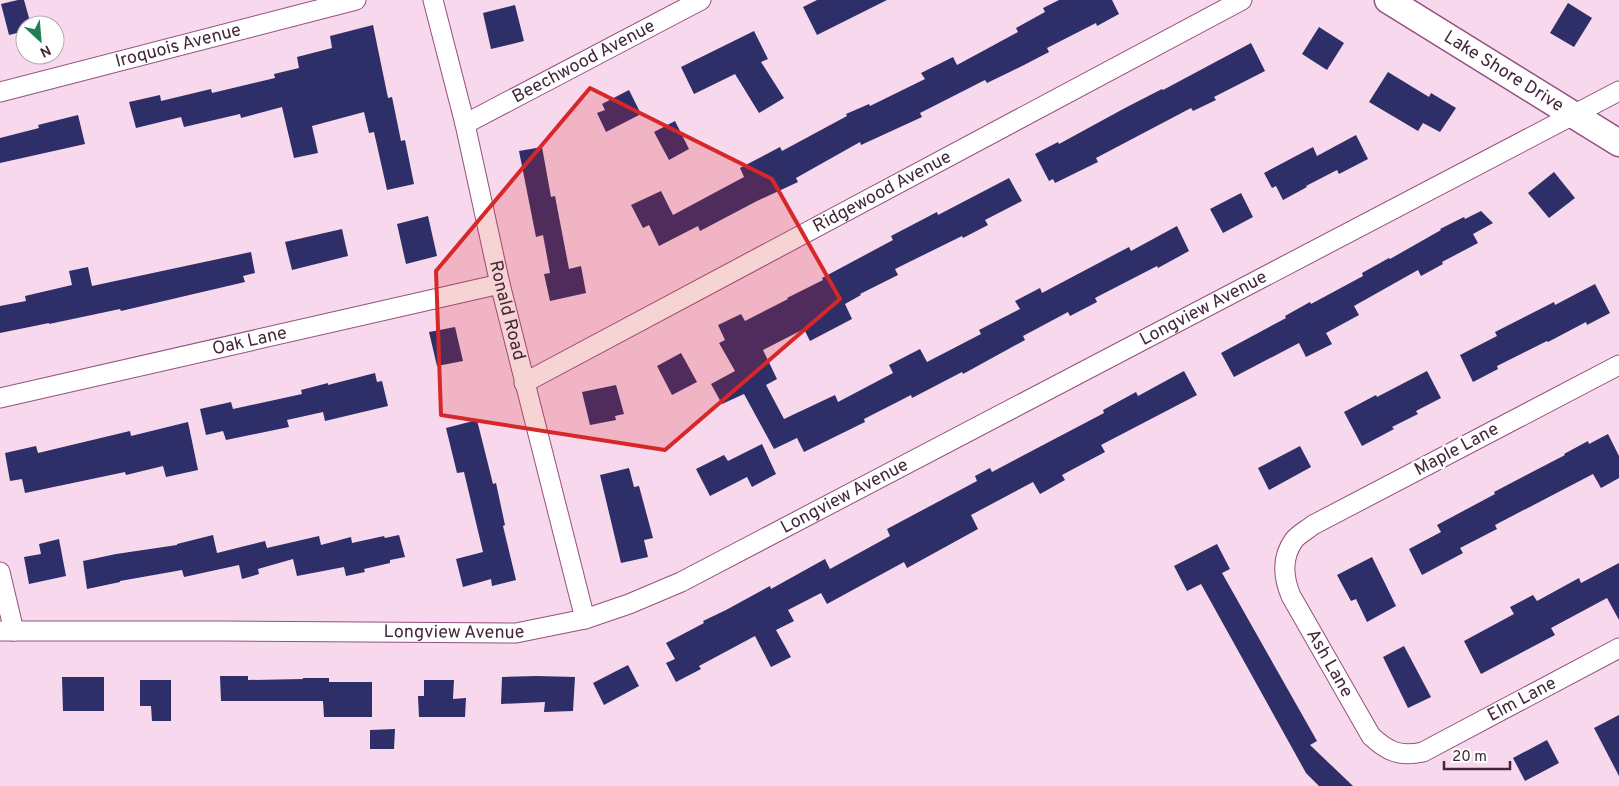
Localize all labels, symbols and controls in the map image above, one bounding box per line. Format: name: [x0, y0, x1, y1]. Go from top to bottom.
north arrow: [15, 15, 65, 65]
street label: Beechwood Avenue: [508, 15, 659, 109]
street label: Iroquois Avenue: [113, 19, 243, 73]
street label: Lake Shore Drive: [1439, 26, 1568, 117]
text: N: [37, 40, 53, 60]
street label: Ridgewood Avenue: [809, 146, 955, 238]
street label: Ronald Road: [484, 258, 530, 363]
street label: Longview Avenue: [1136, 266, 1271, 351]
street label: Oak Lane: [210, 321, 289, 361]
street label: Maple Lane: [1411, 418, 1503, 482]
street label: Longview Avenue: [777, 454, 912, 539]
street label: Longview Avenue: [384, 620, 526, 645]
street label: Ash Lane: [1301, 625, 1358, 702]
street label: Elm Lane: [1483, 672, 1560, 727]
scale bar: [1444, 738, 1510, 770]
text: 20 m: [1452, 748, 1487, 767]

